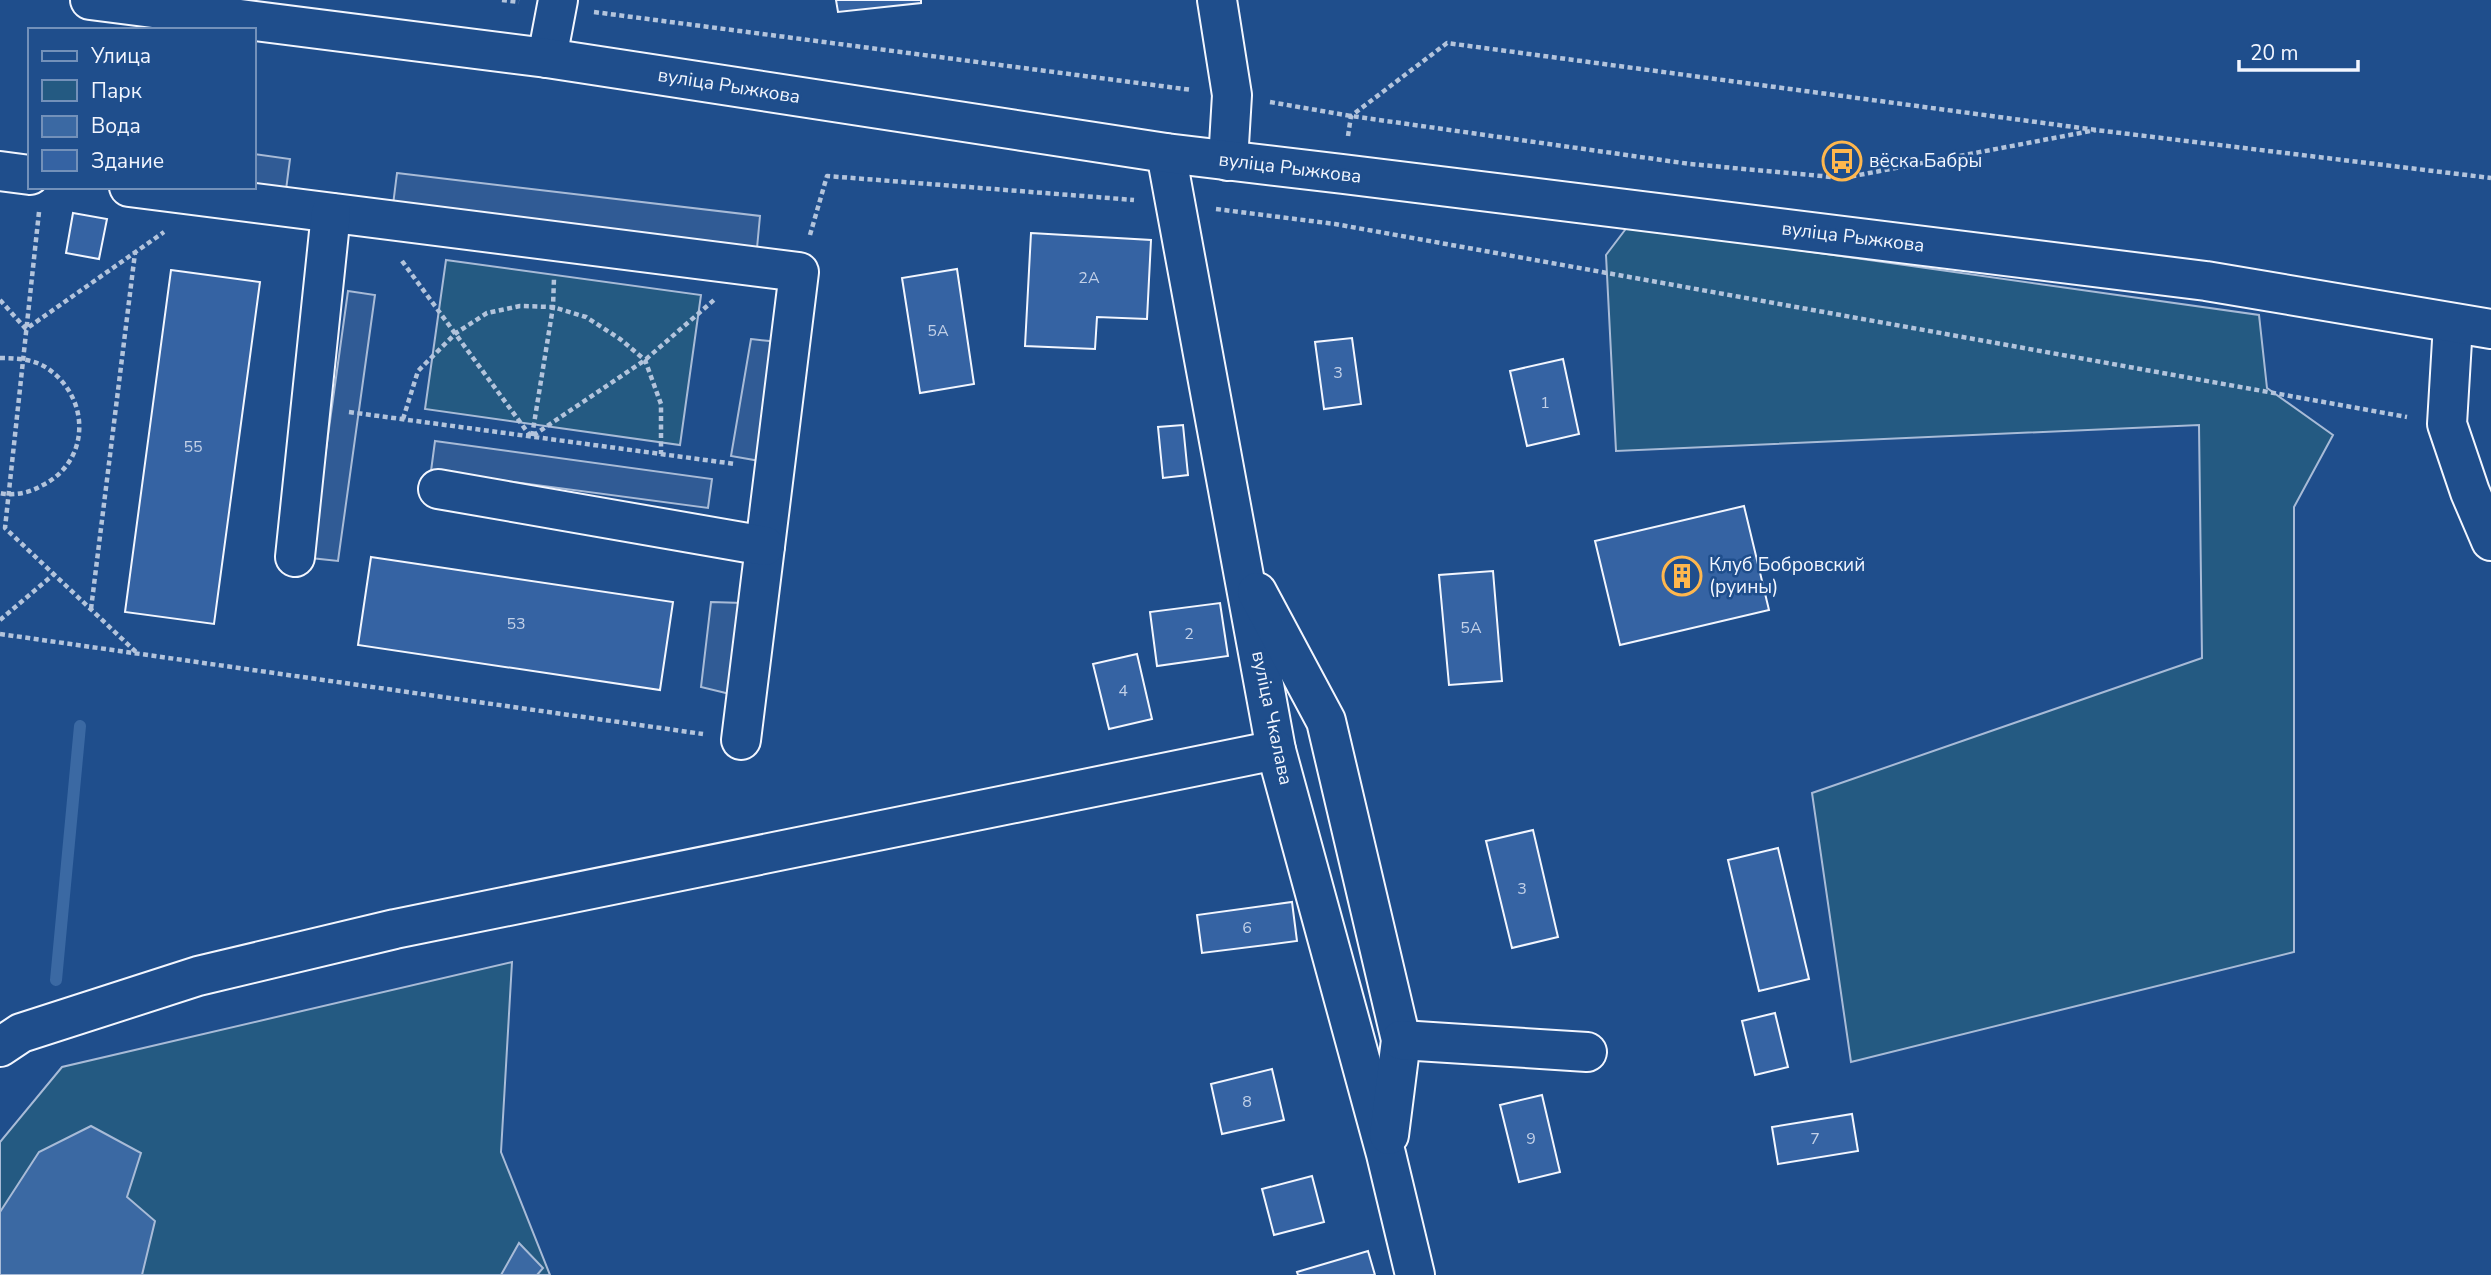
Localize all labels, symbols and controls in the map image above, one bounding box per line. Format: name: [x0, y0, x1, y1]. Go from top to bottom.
legend: [28, 28, 256, 189]
scale bar: [2239, 28, 2358, 72]
text: 20 m: [2250, 39, 2299, 67]
text: Улица: [90, 42, 151, 70]
street label: вуліца Рыжкова: [656, 62, 802, 110]
text: Парк: [91, 77, 143, 105]
text: Вода: [91, 112, 141, 140]
bus stop icon: вёска Бабры: [1821, 140, 1863, 182]
street label: вуліца Рыжкова: [1217, 146, 1363, 190]
text: Здание: [91, 147, 164, 175]
place label: вёска Бабры: [1869, 148, 1982, 174]
street label: вуліца Рыжкова: [1780, 215, 1926, 259]
house number: 2А: [1078, 267, 1100, 289]
house number: 5А: [927, 320, 949, 342]
house number: 3: [1333, 362, 1343, 384]
house number: 1: [1540, 392, 1550, 414]
house number: 55: [183, 436, 203, 458]
place label: Клуб Бобровский (руины): [1709, 552, 1865, 600]
building icon: Клуб Бобровский (руины): [1661, 555, 1703, 597]
house number: 53: [506, 613, 526, 635]
house number: 5А: [1460, 617, 1482, 639]
house number: 2: [1184, 623, 1194, 645]
street label: вуліца Чкалава: [1245, 648, 1299, 788]
house number: 4: [1118, 680, 1128, 702]
house number: 3: [1517, 878, 1527, 900]
house number: 6: [1242, 917, 1252, 939]
house number: 8: [1242, 1091, 1252, 1113]
house number: 9: [1526, 1128, 1536, 1150]
house number: 7: [1810, 1128, 1820, 1150]

